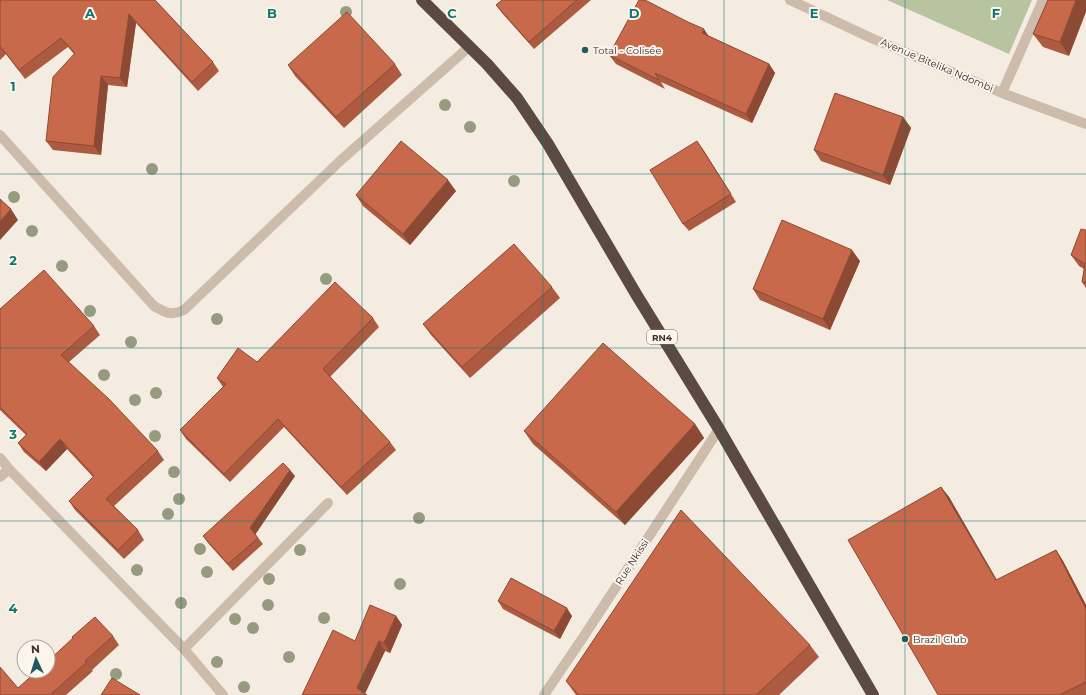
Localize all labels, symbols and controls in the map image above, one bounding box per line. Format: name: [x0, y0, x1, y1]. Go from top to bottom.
text: A: [84, 5, 96, 21]
text: B: [267, 5, 277, 21]
text: C: [447, 5, 457, 21]
text: D: [629, 5, 640, 21]
text: E: [810, 5, 819, 21]
text: F: [992, 5, 1000, 21]
street label: Avenue Bitelika Ndombi: [879, 35, 995, 95]
place label: Total - Colisée: [593, 44, 661, 57]
marker: Total - Colisée: [580, 45, 590, 55]
text: 1: [10, 78, 16, 94]
text: 2: [9, 252, 17, 268]
road number: RN4: [647, 330, 677, 344]
text: 3: [8, 426, 17, 442]
street label: Rue Nkissi: [612, 537, 652, 587]
text: 4: [9, 600, 18, 616]
place label: Brazil Club: [913, 633, 967, 646]
marker: Brazil Club: [900, 634, 910, 644]
north arrow: [16, 639, 56, 679]
text: N: [30, 642, 40, 656]

